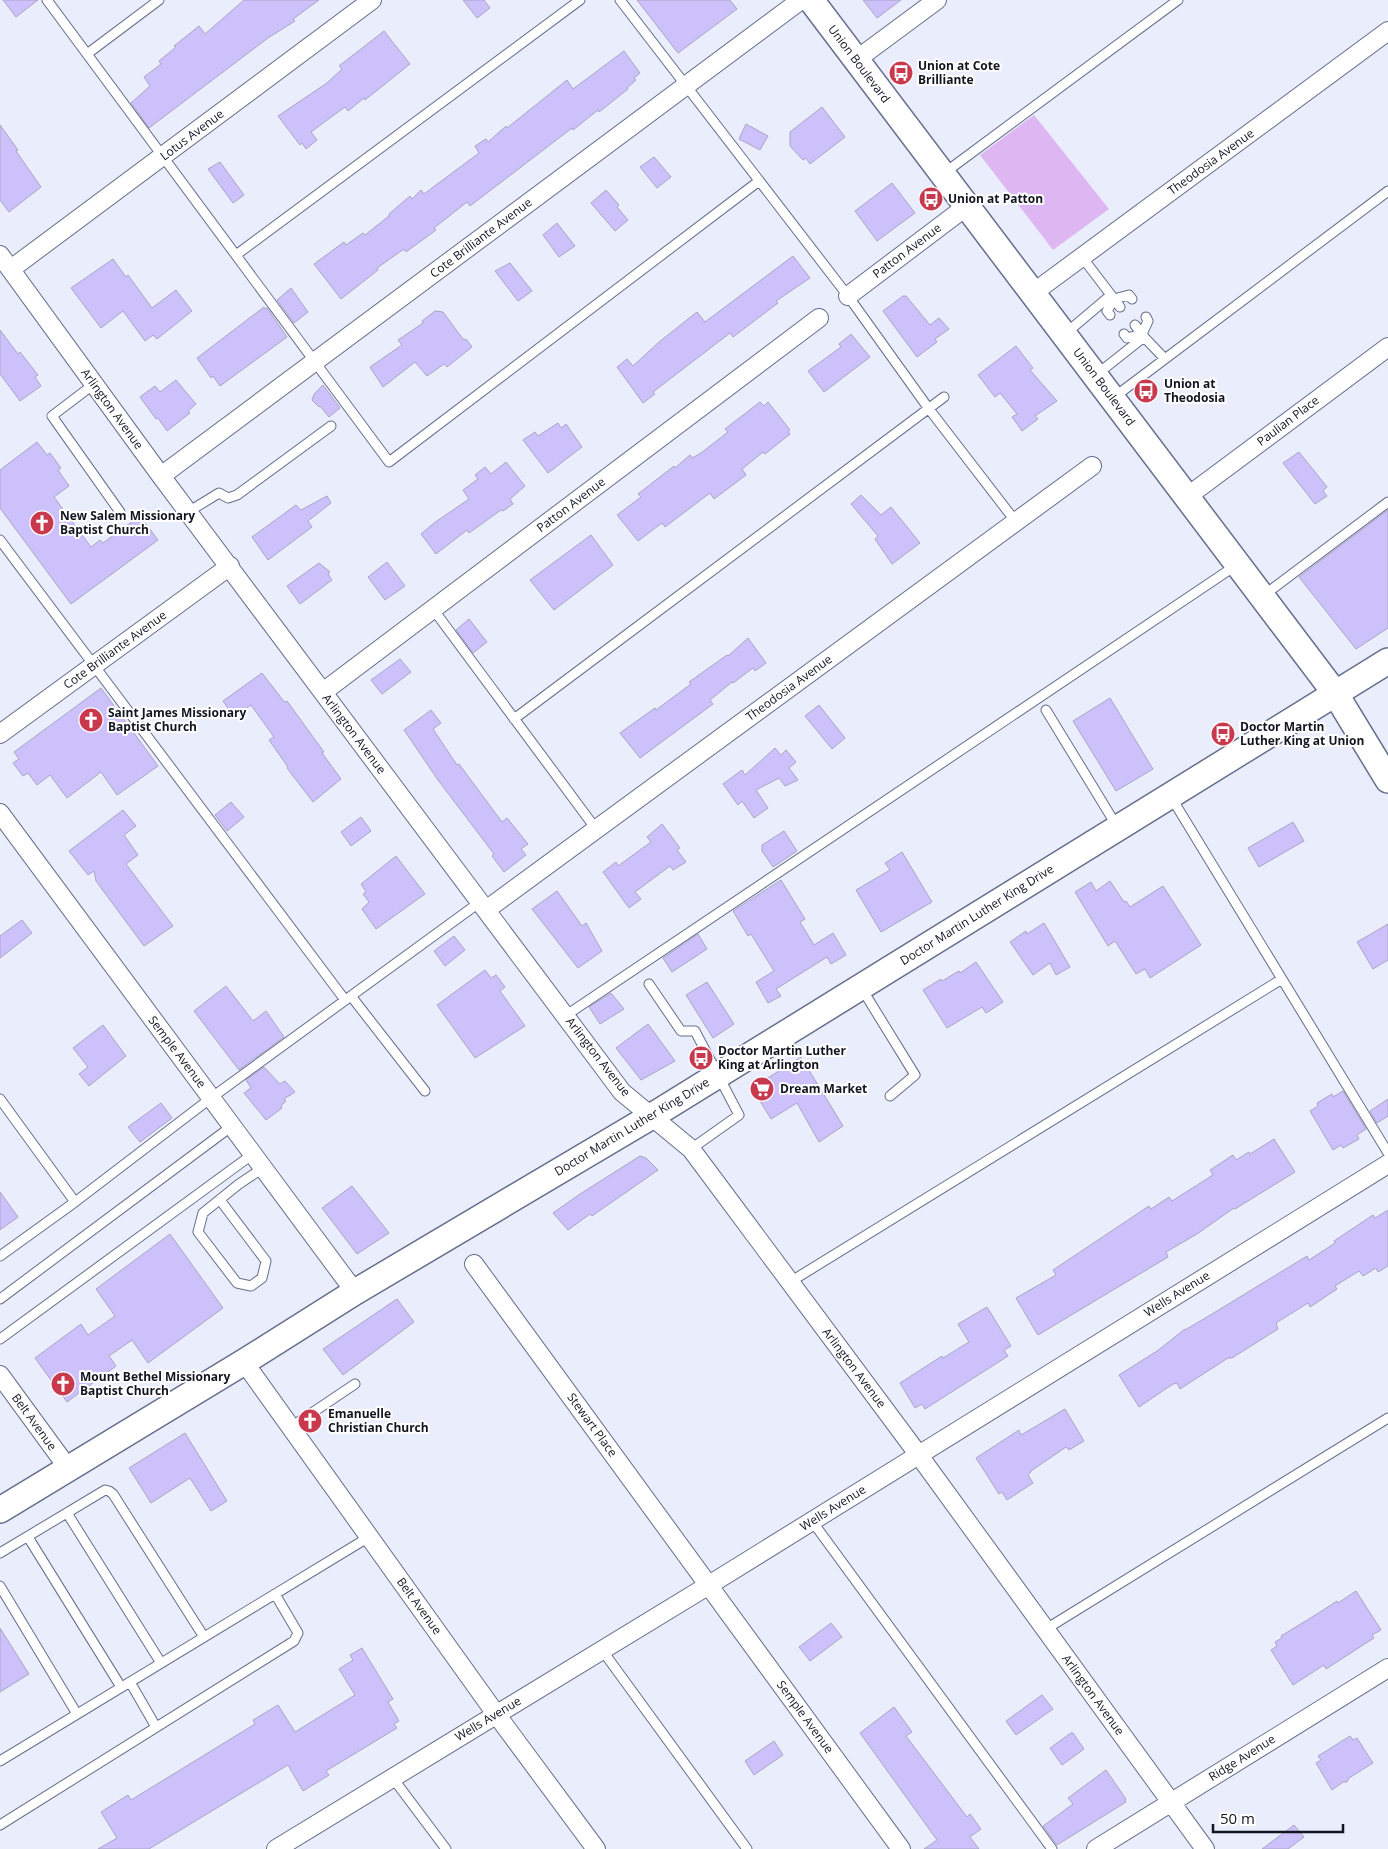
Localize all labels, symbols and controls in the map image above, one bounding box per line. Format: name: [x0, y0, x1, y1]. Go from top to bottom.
street label: Union Boulevard: [824, 21, 894, 106]
place label: Union at Cote Brilliante: [918, 57, 1000, 88]
bus stop icon: Union at Cote Brilliante: [888, 60, 914, 86]
street label: Lotus Avenue: [156, 105, 227, 164]
street label: Theodosia Avenue: [1164, 124, 1257, 199]
bus stop icon: Union at Patton: [918, 186, 944, 212]
place label: Union at Patton: [948, 190, 1043, 207]
street label: Cote Brilliante Avenue: [426, 193, 535, 282]
street label: Patton Avenue: [869, 219, 945, 282]
street label: Union Boulevard: [1069, 344, 1139, 429]
street label: Arlington Avenue: [77, 365, 148, 453]
place label: Union at Theodosia: [1164, 375, 1225, 406]
bus stop icon: Union at Theodosia: [1133, 378, 1159, 404]
street label: Paulian Place: [1253, 391, 1323, 450]
street label: Patton Avenue: [533, 473, 609, 536]
place label: New Salem Missionary Baptist Church: [60, 507, 195, 538]
church icon: New Salem Missionary Baptist Church: [29, 510, 55, 536]
street label: Cote Brilliante Avenue: [60, 606, 170, 693]
street label: Theodosia Avenue: [742, 650, 835, 725]
street label: Arlington Avenue: [319, 690, 390, 777]
place label: Saint James Missionary Baptist Church: [108, 704, 246, 735]
church icon: Saint James Missionary Baptist Church: [78, 707, 104, 733]
place label: Doctor Martin Luther King at Union: [1240, 718, 1364, 749]
bus stop icon: Doctor Martin Luther King at Union: [1210, 721, 1236, 747]
street label: Doctor Martin Luther King Drive: [897, 860, 1057, 969]
street label: Semple Avenue: [145, 1012, 210, 1092]
street label: Arlington Avenue: [562, 1014, 635, 1100]
place label: Doctor Martin Luther King at Arlington: [718, 1042, 846, 1073]
bus stop icon: Doctor Martin Luther King at Arlington: [688, 1045, 714, 1071]
street label: Doctor Martin Luther King Drive: [551, 1073, 713, 1180]
supermarket icon: Dream Market: [749, 1076, 775, 1102]
place label: Dream Market: [780, 1080, 867, 1097]
street label: Wells Avenue: [1141, 1266, 1213, 1321]
street label: Arlington Avenue: [819, 1324, 890, 1411]
place label: Mount Bethel Missionary Baptist Church: [80, 1368, 231, 1399]
church icon: Mount Bethel Missionary Baptist Church: [50, 1371, 76, 1397]
street label: Stewart Place: [563, 1389, 622, 1460]
street label: Belt Avenue: [8, 1390, 61, 1454]
place label: Emanuelle Christian Church: [328, 1405, 429, 1436]
church icon: Emanuelle Christian Church: [297, 1408, 323, 1434]
street label: Wells Avenue: [797, 1480, 869, 1535]
street label: Belt Avenue: [393, 1574, 446, 1638]
street label: Arlington Avenue: [1058, 1651, 1129, 1739]
street label: Semple Avenue: [773, 1677, 838, 1757]
street label: Wells Avenue: [451, 1692, 524, 1745]
street label: Ridge Avenue: [1205, 1730, 1279, 1785]
scale bar: [1213, 1802, 1343, 1834]
text: 50 m: [1220, 1808, 1255, 1828]

